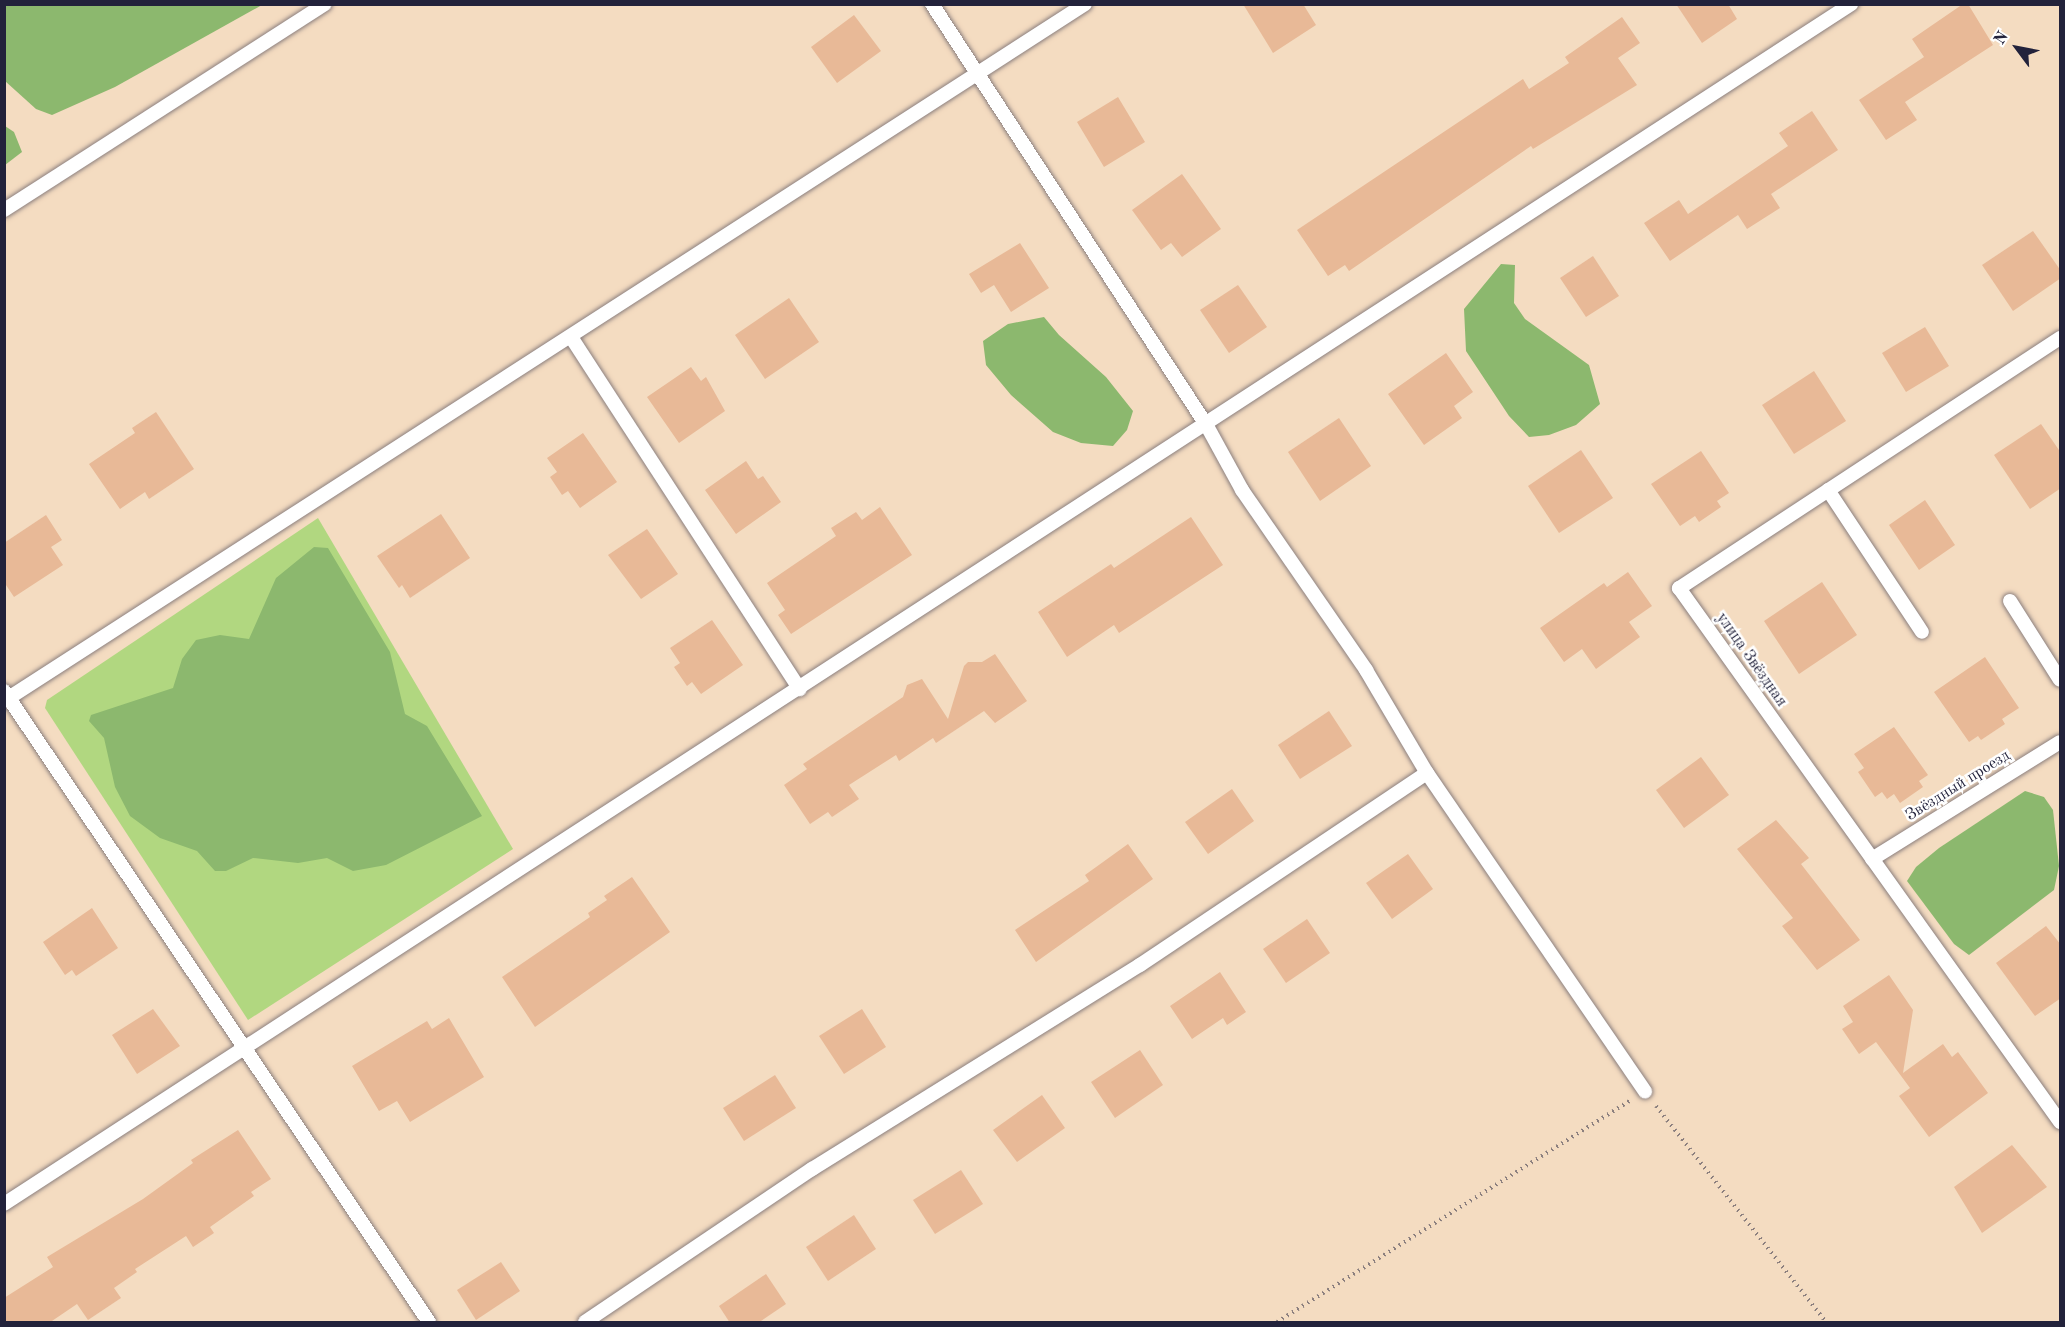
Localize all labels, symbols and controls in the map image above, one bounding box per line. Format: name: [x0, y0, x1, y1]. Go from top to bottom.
north arrow: [1987, 18, 2047, 78]
text: N: [1992, 29, 2012, 48]
street label: улица Звёздная: [1712, 609, 1790, 711]
street label: Звёздный проезд: [1902, 746, 2014, 826]

